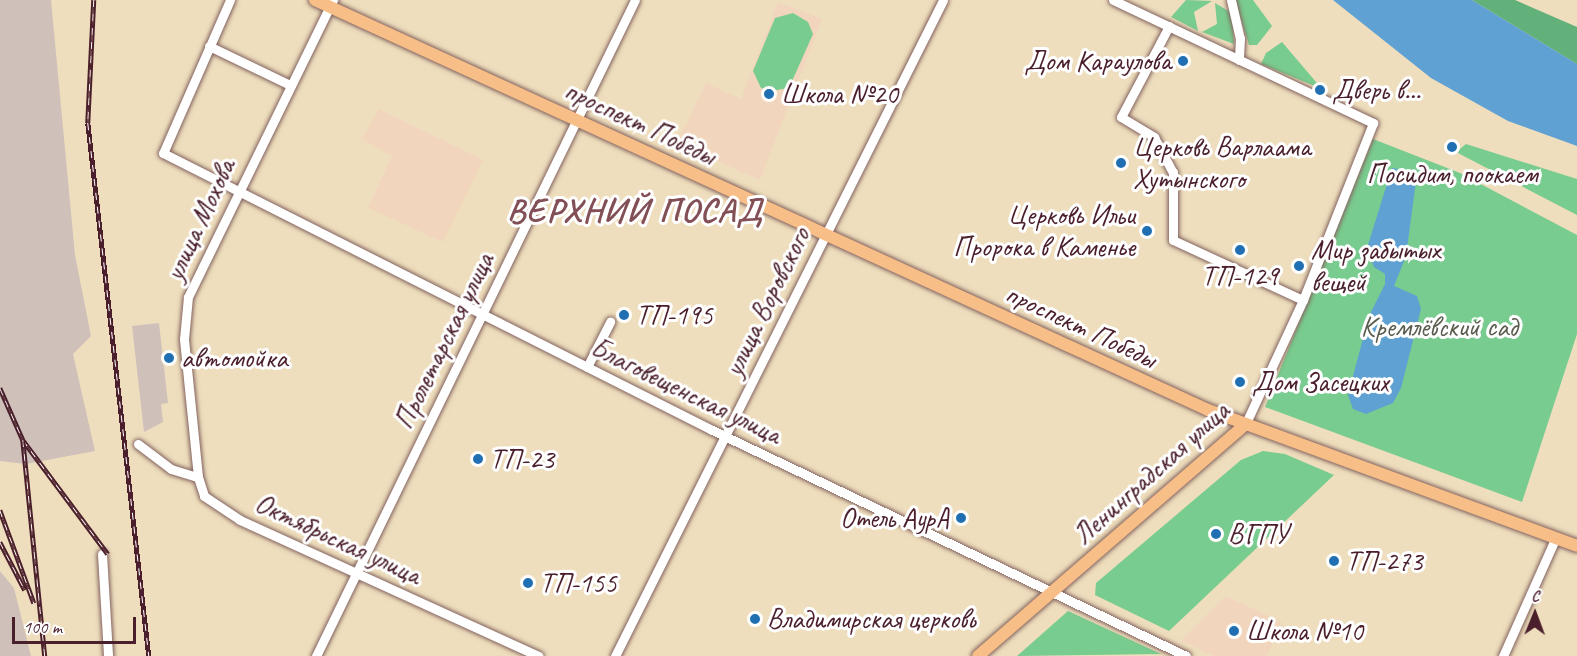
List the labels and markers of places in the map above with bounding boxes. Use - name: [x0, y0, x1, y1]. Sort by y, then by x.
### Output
- place label: Дом Караулова: [1025, 44, 1171, 78]
- marker: Дом Караулова: [1176, 54, 1190, 68]
- place label: Дверь в...: [1332, 73, 1421, 107]
- place label: Школа №20: [781, 77, 898, 111]
- marker: Дверь в...: [1313, 83, 1327, 97]
- marker: Школа №20: [762, 87, 776, 101]
- place label: Церковь Варлаама Хутынского: [1133, 130, 1310, 196]
- marker: Посидим, поокаем: [1445, 140, 1459, 154]
- marker: Церковь Варлаама Хутынского: [1114, 156, 1128, 170]
- place label: Посидим, поокаем: [1367, 157, 1537, 191]
- place label: Церковь Ильи Пророка в Каменье: [956, 198, 1135, 264]
- marker: Церковь Ильи Пророка в Каменье: [1140, 224, 1154, 238]
- place label: Мир забытых вещей: [1311, 233, 1439, 299]
- marker: ТП-129: [1233, 243, 1247, 257]
- place label: ТП-129: [1202, 259, 1278, 293]
- marker: Мир забытых вещей: [1292, 259, 1306, 273]
- place label: ТП-195: [636, 298, 713, 332]
- marker: ТП-195: [617, 308, 631, 322]
- place label: автомойка: [181, 341, 287, 375]
- marker: автомойка: [162, 351, 176, 365]
- place label: Дом Засецких: [1252, 365, 1391, 399]
- marker: Дом Засецких: [1233, 375, 1247, 389]
- place label: ТП-23: [490, 442, 554, 476]
- marker: ТП-23: [471, 452, 485, 466]
- place label: Отель АурА: [840, 501, 949, 535]
- marker: Отель АурА: [954, 511, 968, 525]
- place label: ВГПУ: [1228, 517, 1288, 551]
- marker: ВГПУ: [1209, 527, 1223, 541]
- place label: ТП-273: [1346, 544, 1423, 578]
- marker: ТП-273: [1327, 554, 1341, 568]
- place label: ТП-155: [540, 566, 617, 600]
- marker: ТП-155: [521, 576, 535, 590]
- place label: Владимирская церковь: [767, 602, 975, 636]
- marker: Владимирская церковь: [748, 612, 762, 626]
- place label: Школа №10: [1246, 614, 1363, 648]
- marker: Школа №10: [1227, 624, 1241, 638]

